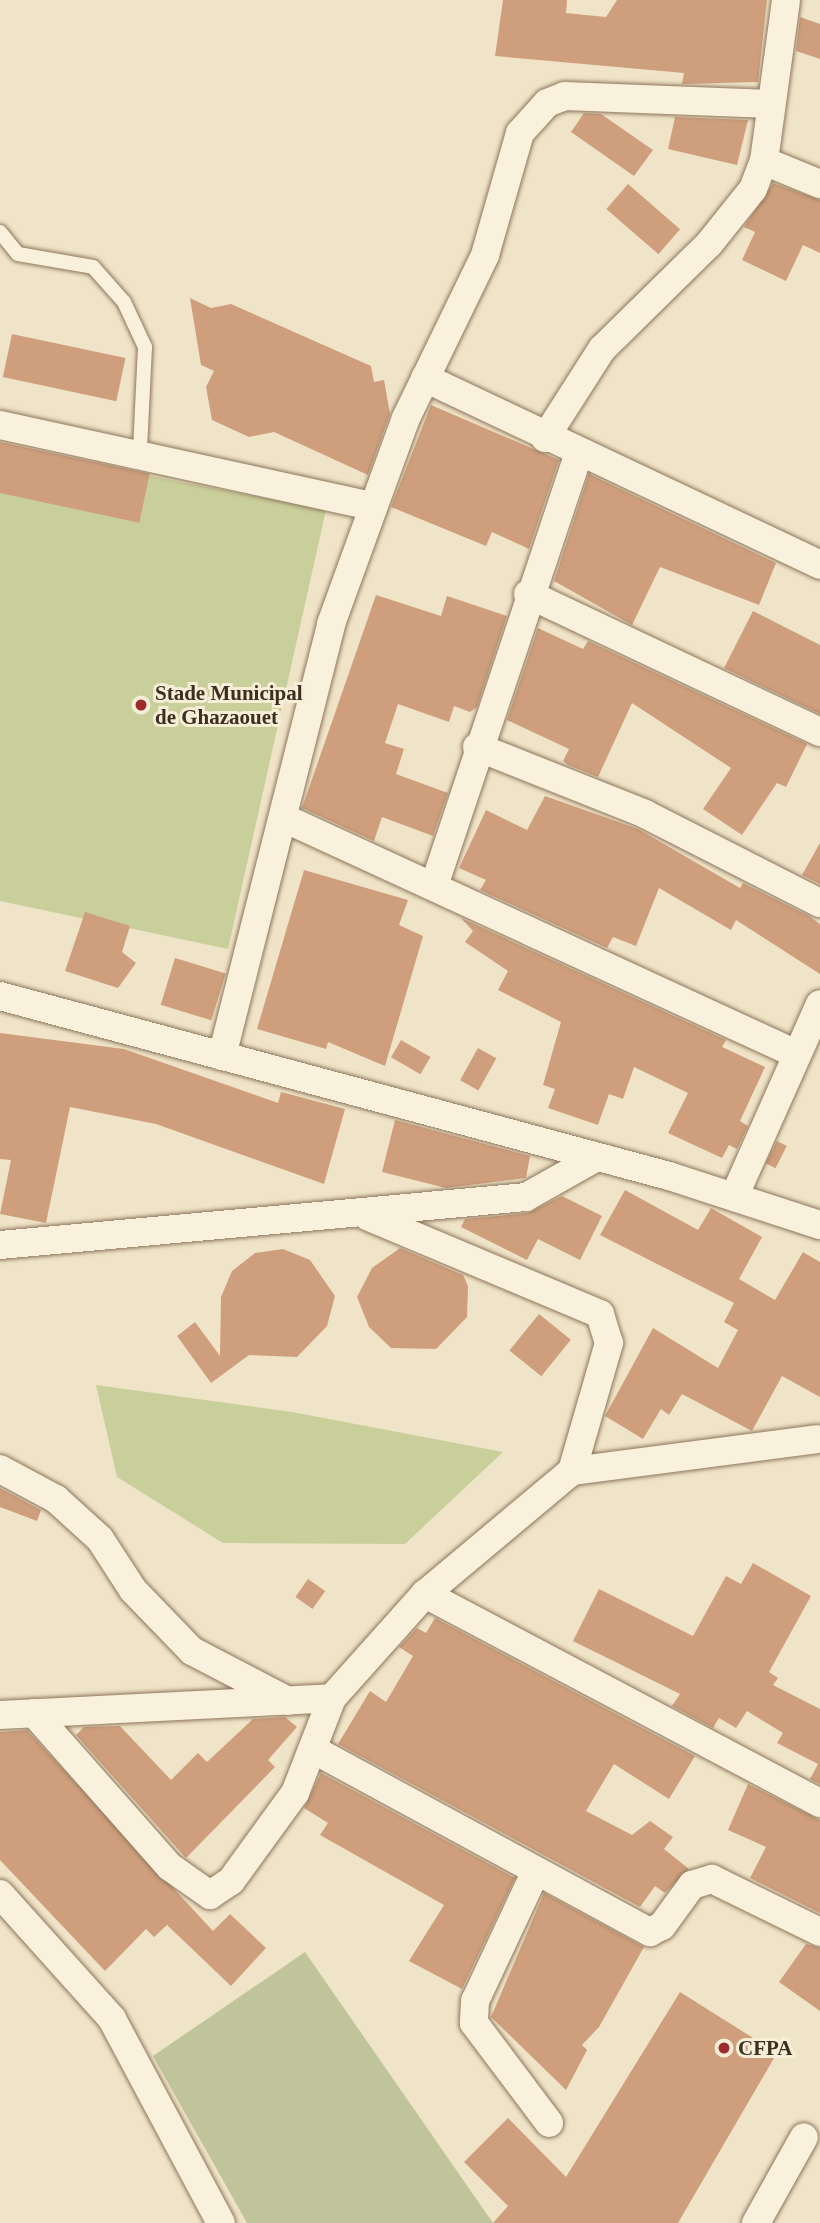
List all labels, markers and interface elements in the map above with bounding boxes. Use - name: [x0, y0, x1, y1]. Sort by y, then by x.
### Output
- place label: Stade Municipal de Ghazaouet: [155, 680, 323, 730]
- marker: Stade Municipal de Ghazaouet: [133, 697, 149, 713]
- place label: CFPA: [738, 2035, 790, 2061]
- marker: CFPA: [716, 2040, 732, 2056]

